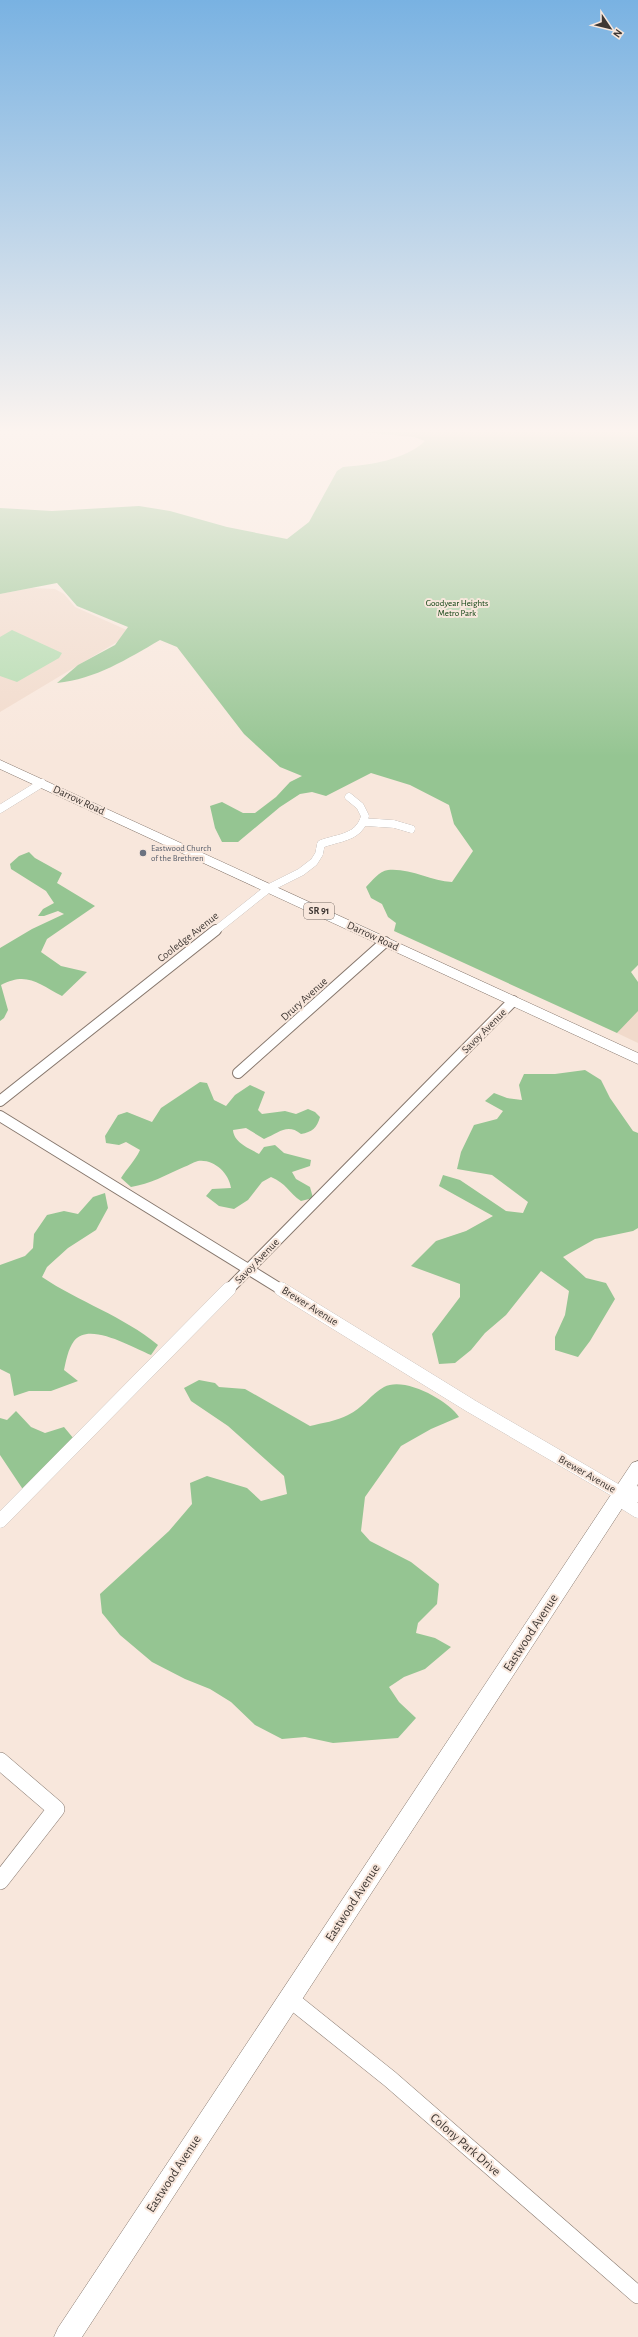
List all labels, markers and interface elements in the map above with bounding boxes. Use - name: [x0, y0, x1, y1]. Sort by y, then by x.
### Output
- north arrow: [590, 8, 630, 48]
- text: N: [611, 27, 624, 40]
- park label: Goodyear Heights Metro Park: [426, 599, 488, 618]
- street label: Darrow Road: [52, 783, 107, 817]
- place label: Eastwood Church of the Brethren: [151, 844, 212, 863]
- marker: Eastwood Church of the Brethren: [138, 848, 148, 858]
- road number: SR 91: [304, 903, 334, 919]
- street label: Cooledge Avenue: [155, 910, 221, 964]
- street label: Darrow Road: [346, 919, 401, 953]
- street label: Drury Avenue: [279, 975, 329, 1023]
- street label: Savoy Avenue: [460, 1007, 508, 1055]
- street label: Savoy Avenue: [233, 1236, 281, 1286]
- street label: Brewer Avenue: [280, 1284, 340, 1328]
- street label: Brewer Avenue: [556, 1453, 618, 1495]
- street label: Eastwood Avenue: [501, 1592, 561, 1674]
- street label: Eastwood Avenue: [323, 1862, 383, 1944]
- street label: Colony Park Drive: [427, 2111, 503, 2179]
- street label: Eastwood Avenue: [144, 2133, 204, 2215]

